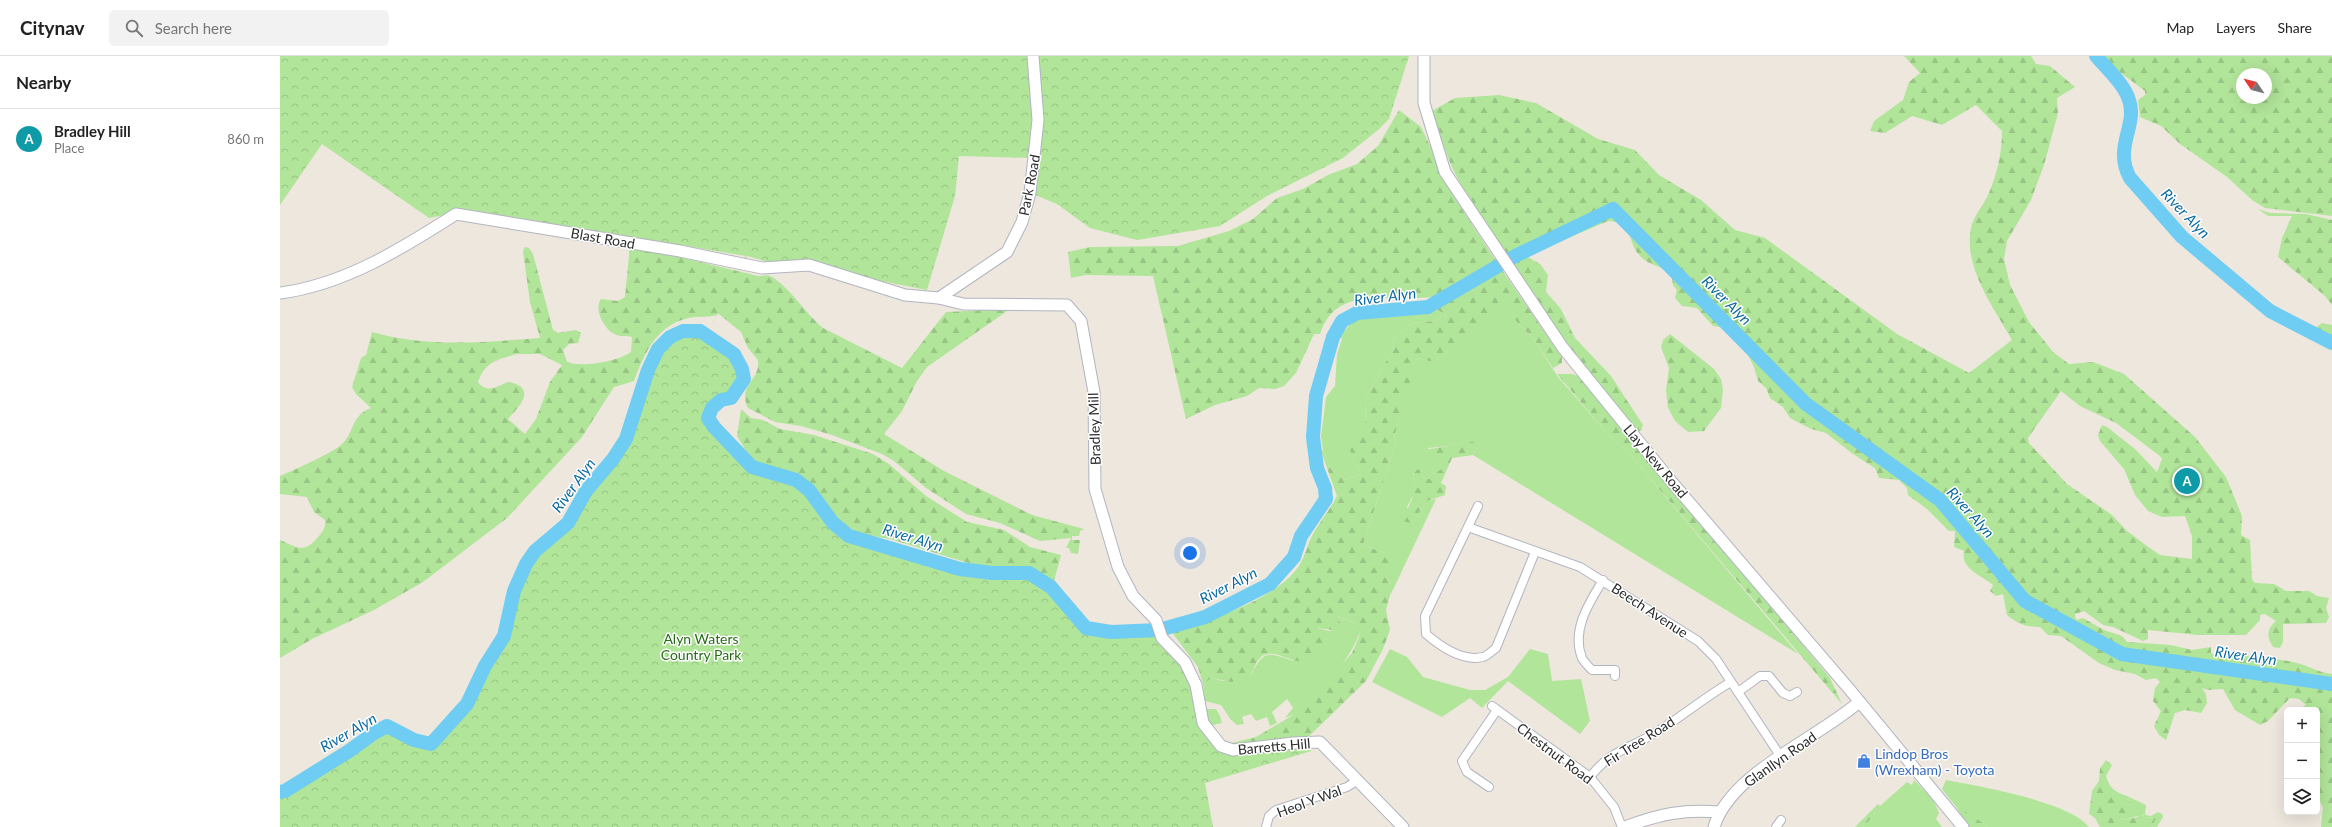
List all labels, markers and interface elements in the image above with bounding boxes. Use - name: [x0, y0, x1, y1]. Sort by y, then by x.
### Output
- search box: [109, 10, 389, 46]
- text: Citynav: [20, 16, 85, 39]
- icon: search: [123, 17, 145, 39]
- text: Search here: [155, 19, 232, 37]
- text: Map: [2166, 19, 2194, 36]
- text: Layers: [2216, 19, 2256, 36]
- text: Share: [2278, 19, 2312, 36]
- north arrow: [2236, 68, 2272, 104]
- text: Nearby: [16, 72, 71, 93]
- text: Bradley Hill: [54, 122, 131, 140]
- text: A: [24, 131, 34, 147]
- text: 860 m: [227, 131, 264, 147]
- text: Place: [54, 140, 84, 156]
- street label: Park Road: [1015, 153, 1043, 217]
- water label: River Alyn: [2158, 184, 2214, 242]
- street label: Blast Road: [570, 224, 636, 252]
- water label: River Alyn: [1699, 272, 1755, 328]
- water label: River Alyn: [1353, 283, 1417, 309]
- street label: Bradley Mill: [1084, 392, 1104, 466]
- street label: Llay New Road: [1620, 421, 1692, 501]
- water label: River Alyn: [547, 455, 599, 515]
- pin: A: [2174, 466, 2200, 496]
- water label: River Alyn: [1944, 483, 1999, 541]
- water label: River Alyn: [881, 519, 945, 555]
- your location: [1180, 543, 1200, 563]
- water label: River Alyn: [1196, 563, 1260, 607]
- street label: Beech Avenue: [1609, 579, 1691, 641]
- park label: Alyn Waters Country Park: [661, 630, 742, 663]
- water label: River Alyn: [2214, 642, 2278, 668]
- map controls: [2284, 707, 2320, 815]
- button: +: [2284, 707, 2320, 743]
- water label: River Alyn: [317, 709, 379, 755]
- street label: Fir Tree Road: [1601, 713, 1677, 769]
- street label: Chestnut Road: [1514, 719, 1596, 787]
- street label: Glanllyn Road: [1741, 728, 1819, 790]
- street label: Barretts Hill: [1237, 734, 1311, 758]
- button: −: [2284, 743, 2320, 779]
- place label: Lindop Bros (Wrexham) - Toyota: [1875, 745, 1995, 778]
- shop icon: Lindop Bros (Wrexham) - Toyota: [1856, 753, 1872, 769]
- button: layers: [2284, 779, 2320, 815]
- street label: Heol Y Wal: [1274, 781, 1344, 821]

